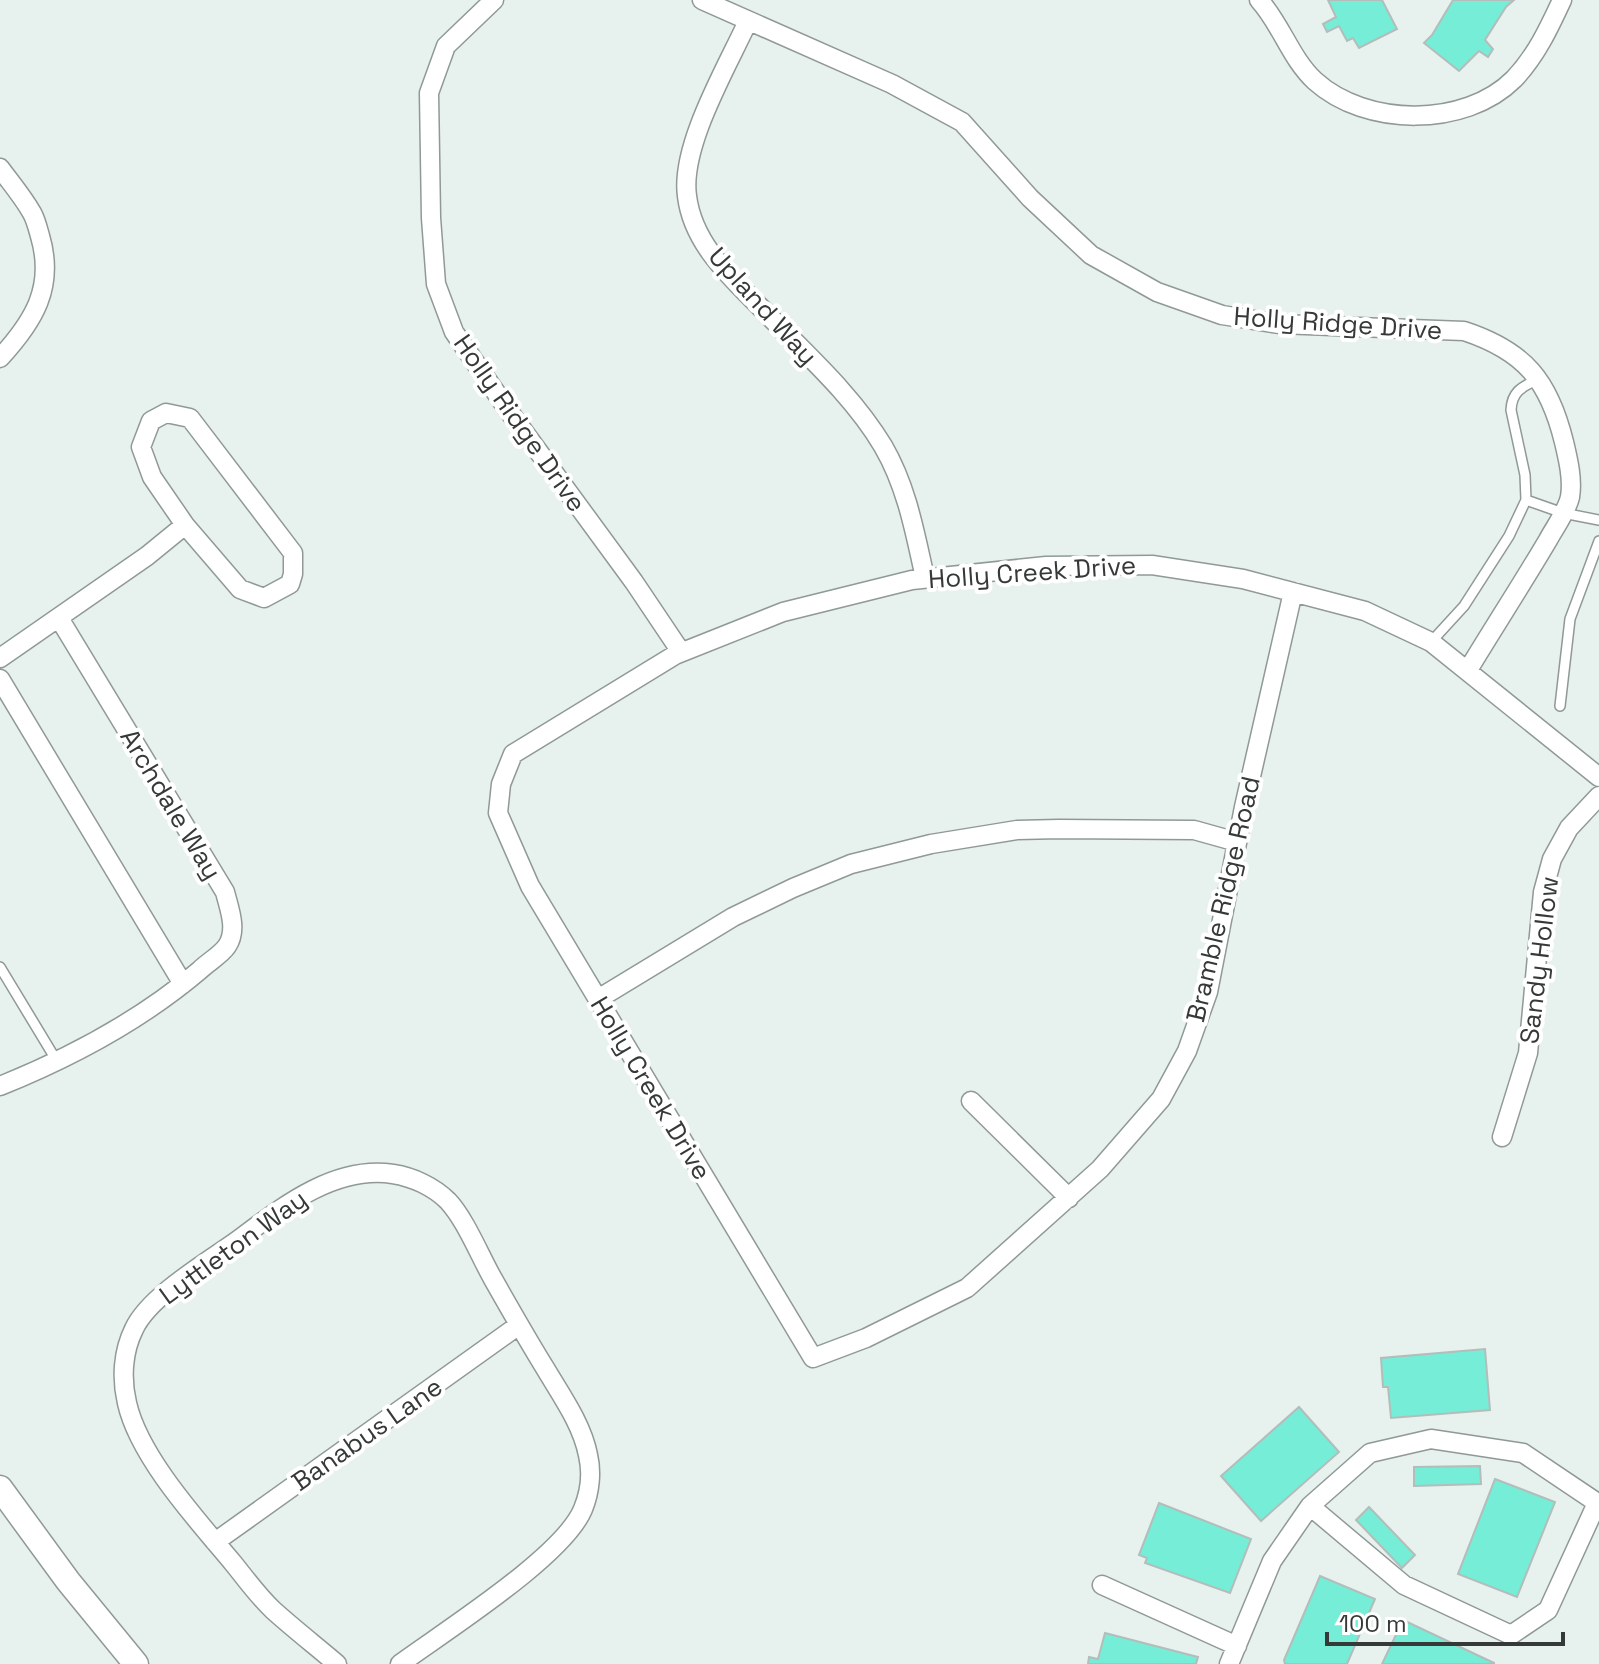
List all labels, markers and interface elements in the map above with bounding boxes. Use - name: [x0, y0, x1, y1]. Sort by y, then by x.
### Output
- street label: Upland Way: [701, 240, 825, 372]
- street label: Holly Ridge Drive: [1233, 299, 1443, 347]
- street label: Holly Ridge Drive: [446, 328, 594, 518]
- street label: Holly Creek Drive: [927, 548, 1137, 596]
- street label: Archdale Way: [113, 722, 229, 886]
- street label: Bramble Ridge Road: [1178, 773, 1268, 1025]
- street label: Sandy Hollow: [1512, 874, 1566, 1046]
- street label: Holly Creek Drive: [583, 990, 719, 1186]
- street label: Lyttleton Way: [152, 1182, 314, 1312]
- street label: Banabus Lane: [285, 1369, 449, 1499]
- scale bar: [1327, 1596, 1563, 1646]
- text: 100 m: [1339, 1608, 1407, 1639]

